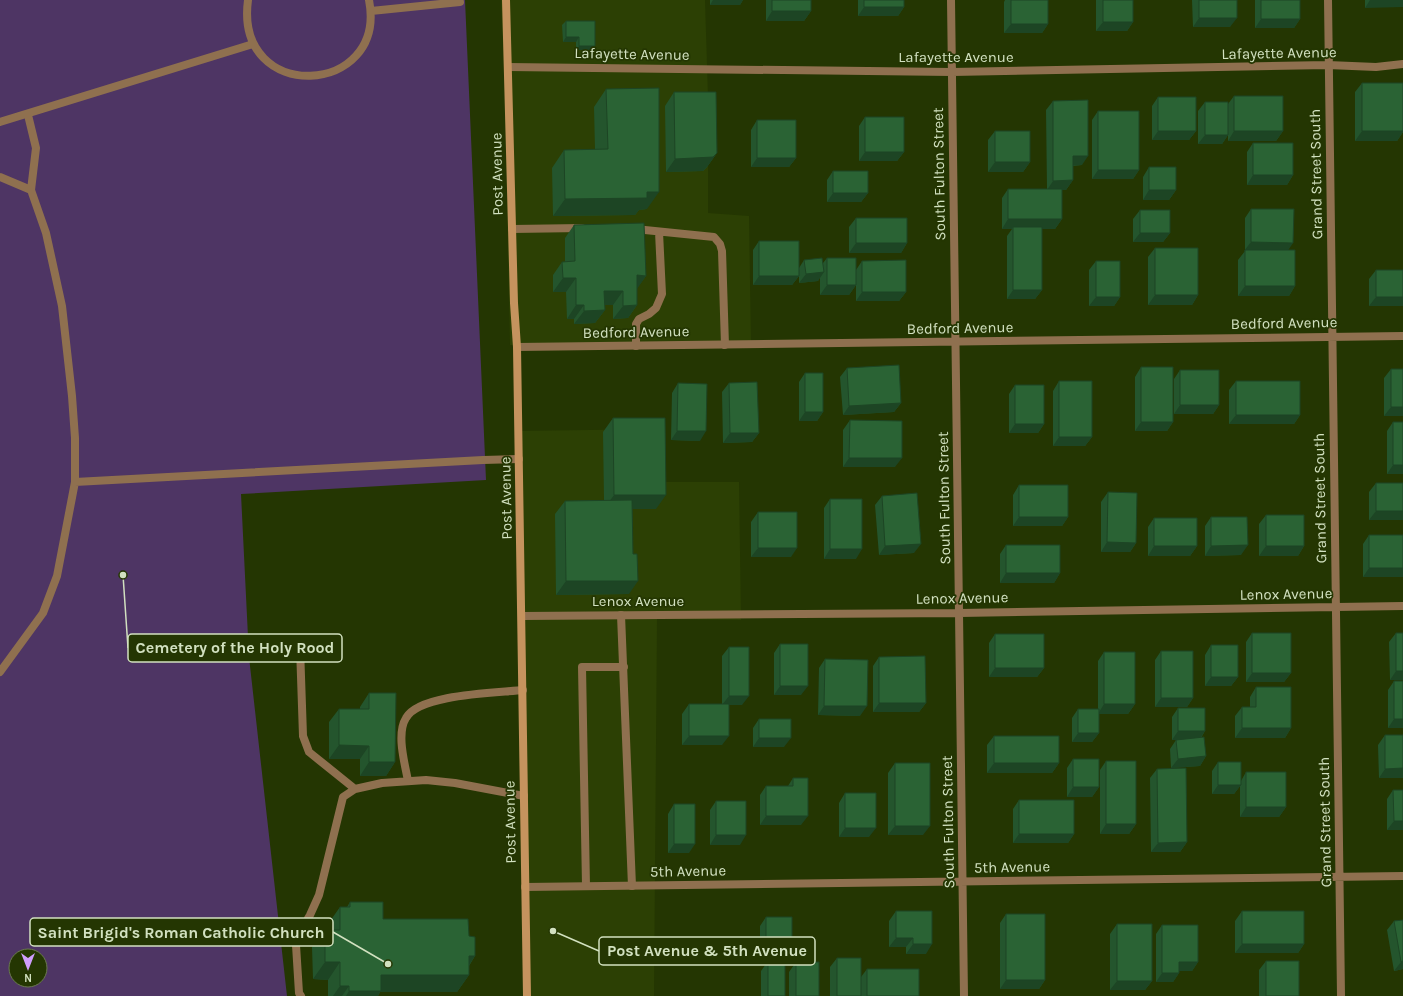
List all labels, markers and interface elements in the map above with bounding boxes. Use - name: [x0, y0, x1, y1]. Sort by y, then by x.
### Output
- street label: Lafayette Avenue: [1221, 43, 1337, 63]
- street label: Lafayette Avenue: [574, 44, 690, 64]
- street label: Lafayette Avenue: [898, 48, 1014, 66]
- street label: South Fulton Street: [929, 107, 949, 241]
- street label: Grand Street South: [1306, 109, 1326, 239]
- street label: Post Avenue: [487, 132, 507, 216]
- street label: Bedford Avenue: [1231, 313, 1337, 333]
- street label: Bedford Avenue: [907, 318, 1013, 338]
- street label: Bedford Avenue: [583, 322, 689, 342]
- street label: South Fulton Street: [934, 431, 954, 565]
- street label: Grand Street South: [1310, 433, 1330, 563]
- street label: Post Avenue: [496, 456, 516, 540]
- street label: Lenox Avenue: [1240, 584, 1332, 604]
- street label: Lenox Avenue: [916, 588, 1008, 608]
- street label: Lenox Avenue: [592, 592, 684, 610]
- callout: Cemetery of the Holy Rood: [128, 634, 342, 662]
- text: Cemetery of the Holy Rood: [136, 638, 334, 657]
- street label: South Fulton Street: [938, 755, 958, 889]
- street label: Grand Street South: [1315, 757, 1335, 887]
- street label: Post Avenue: [500, 780, 520, 864]
- street label: 5th Avenue: [974, 857, 1050, 877]
- street label: 5th Avenue: [650, 861, 726, 881]
- callout: Saint Brigid's Roman Catholic Church: [30, 918, 333, 946]
- text: Saint Brigid's Roman Catholic Church: [37, 923, 325, 942]
- callout: Post Avenue & 5th Avenue: [599, 937, 815, 965]
- text: Post Avenue & 5th Avenue: [607, 941, 807, 960]
- north arrow: [8, 948, 48, 988]
- text: N: [24, 971, 32, 984]

